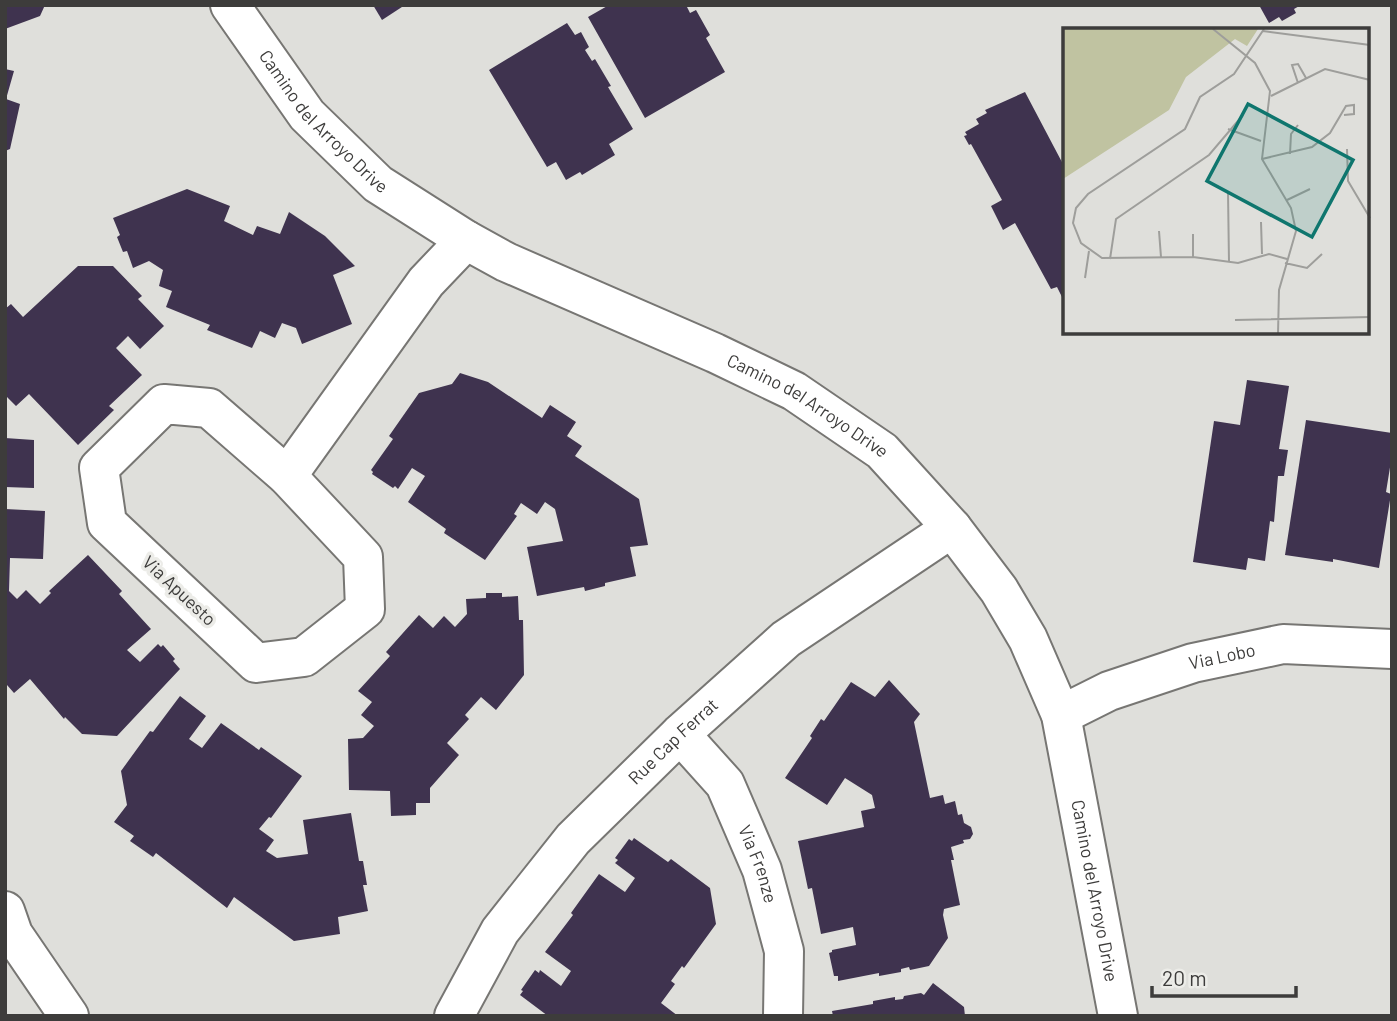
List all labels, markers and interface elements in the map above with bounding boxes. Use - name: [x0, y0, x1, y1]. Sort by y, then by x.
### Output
- inset map: [1063, 28, 1369, 334]
- street label: Camino del Arroyo Drive: [255, 45, 392, 197]
- street label: Camino del Arroyo Drive: [724, 348, 894, 461]
- street label: Via Apuesto: [138, 551, 221, 630]
- street label: Via Lobo: [1187, 638, 1257, 674]
- street label: Rue Cap Ferrat: [623, 693, 722, 789]
- street label: Camino del Arroyo Drive: [1067, 798, 1123, 983]
- street label: Via Frenze: [734, 822, 782, 905]
- scale bar: [1152, 954, 1296, 998]
- text: 20 m: [1162, 965, 1207, 990]

